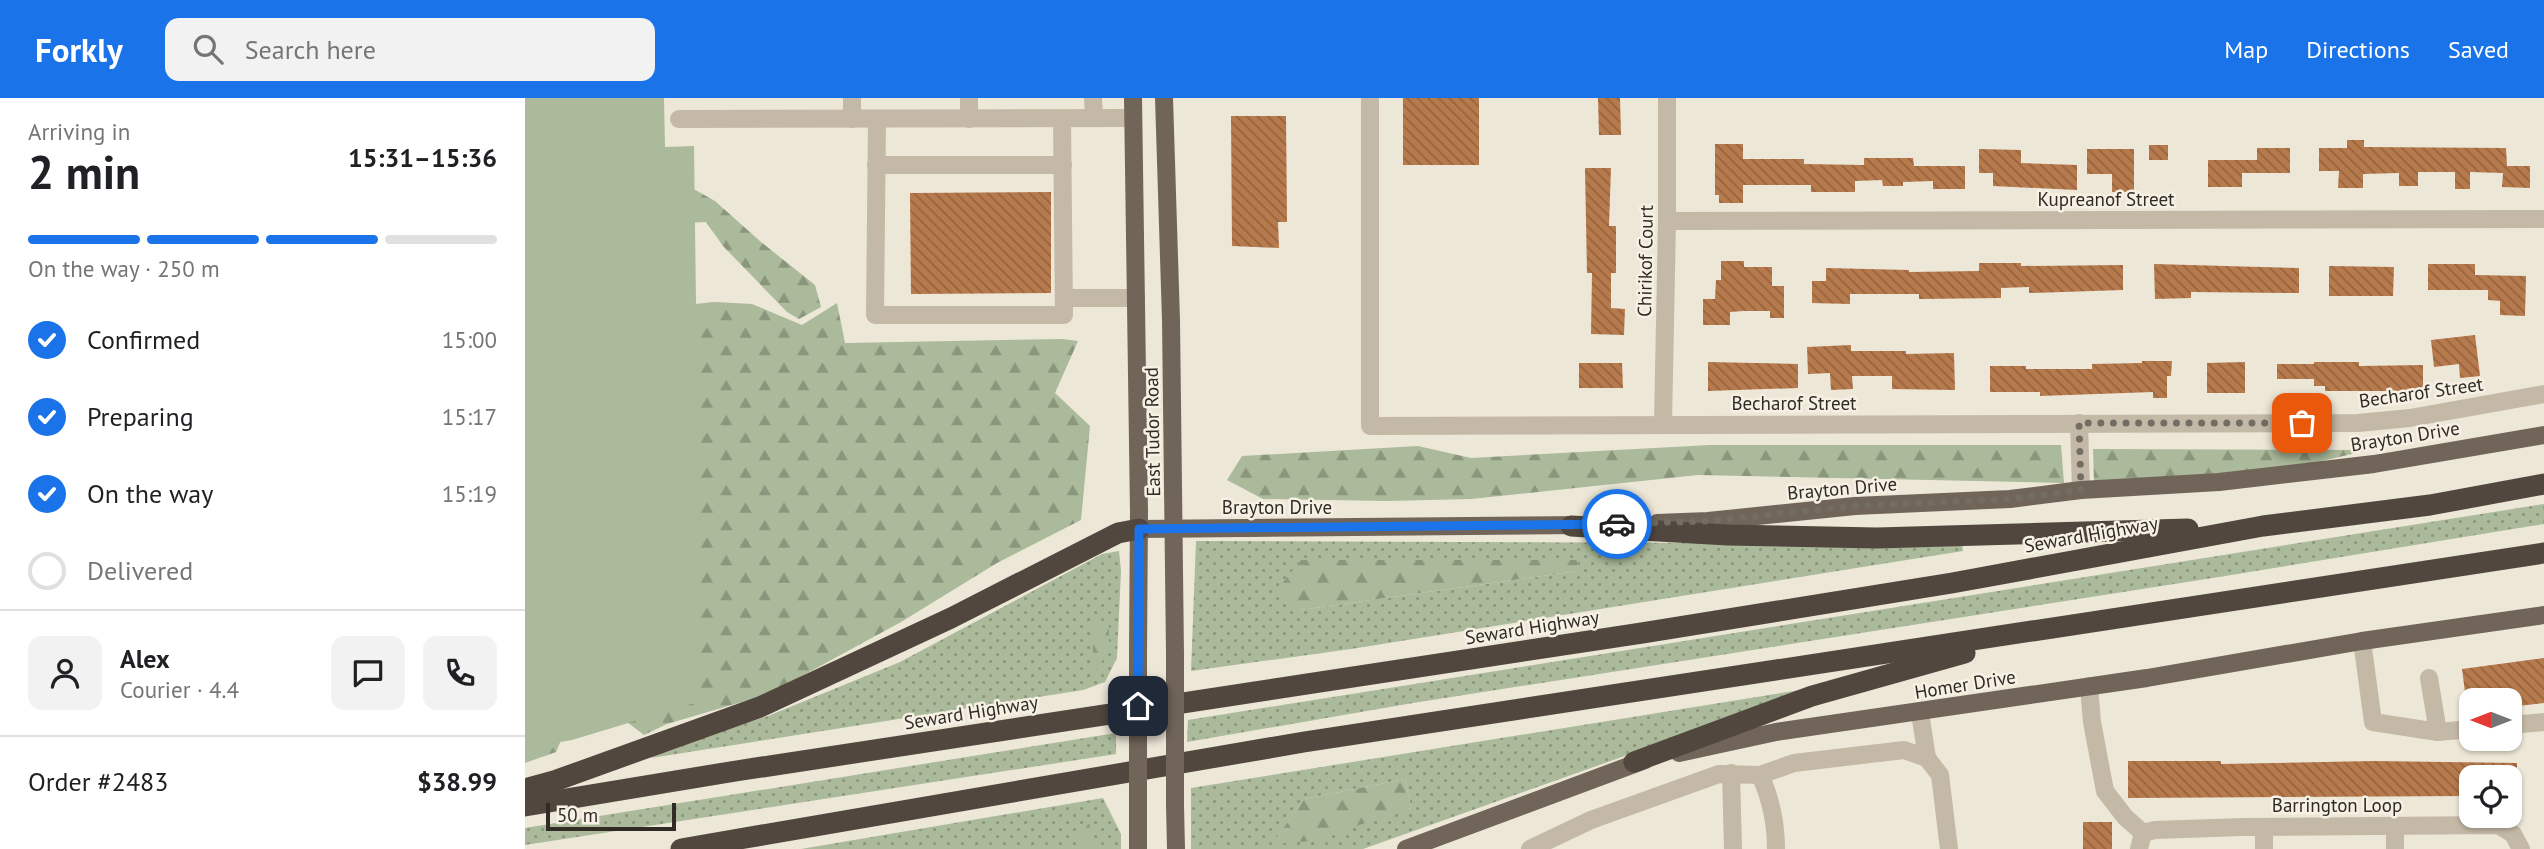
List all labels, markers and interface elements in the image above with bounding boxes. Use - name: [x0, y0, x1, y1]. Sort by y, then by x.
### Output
- search box: [165, 18, 655, 81]
- text: Forkly: [35, 28, 123, 71]
- icon: search: [189, 30, 227, 68]
- text: Search here: [245, 33, 376, 66]
- text: Map: [2224, 34, 2268, 65]
- text: Directions: [2306, 34, 2410, 65]
- text: Saved: [2448, 34, 2509, 65]
- text: Arriving in: [28, 117, 130, 146]
- text: 15:31–15:36: [348, 141, 497, 174]
- text: 2 min: [28, 142, 140, 202]
- street label: Kupreanof Street: [2037, 187, 2175, 211]
- street label: Chirikof Court: [1632, 204, 1658, 317]
- text: On the way · 250 m: [28, 254, 220, 283]
- icon: check: [28, 321, 66, 359]
- text: Confirmed: [87, 323, 200, 356]
- text: 15:00: [442, 325, 497, 354]
- street label: East Tudor Road: [1139, 367, 1165, 497]
- street label: Becharof Street: [2357, 371, 2485, 413]
- street label: Becharof Street: [1731, 391, 1857, 415]
- pin: [2272, 393, 2332, 453]
- icon: check: [28, 398, 66, 436]
- text: Preparing: [87, 400, 194, 433]
- text: 15:17: [442, 402, 497, 431]
- icon: bag: [2283, 404, 2321, 442]
- street label: Brayton Drive: [2349, 416, 2461, 456]
- street label: Brayton Drive: [1786, 471, 1898, 505]
- icon: check: [28, 475, 66, 513]
- text: On the way: [87, 477, 213, 510]
- text: 15:19: [442, 479, 497, 508]
- courier: [1582, 489, 1652, 559]
- street label: Brayton Drive: [1222, 495, 1332, 519]
- icon: car: [1598, 505, 1636, 543]
- street label: Seward Highway: [2022, 510, 2160, 558]
- text: Delivered: [87, 554, 193, 587]
- street label: Seward Highway: [1463, 605, 1601, 649]
- button: person: [28, 636, 102, 710]
- button: chat: [331, 636, 405, 710]
- button: phone: [423, 636, 497, 710]
- text: Alex: [120, 642, 170, 675]
- street label: Homer Drive: [1913, 664, 2017, 704]
- text: Courier · 4.4: [120, 675, 239, 704]
- pin: [1108, 676, 1168, 736]
- icon: home: [1119, 687, 1157, 725]
- north arrow: [2459, 688, 2522, 751]
- map controls: [2459, 688, 2522, 828]
- street label: Seward Highway: [902, 690, 1040, 734]
- text: Order #2483: [28, 765, 168, 798]
- text: $38.99: [417, 765, 497, 798]
- button: locate: [2459, 765, 2522, 828]
- street label: Barrington Loop: [2272, 793, 2402, 817]
- scale bar: [546, 800, 675, 832]
- text: 50 m: [557, 803, 598, 827]

